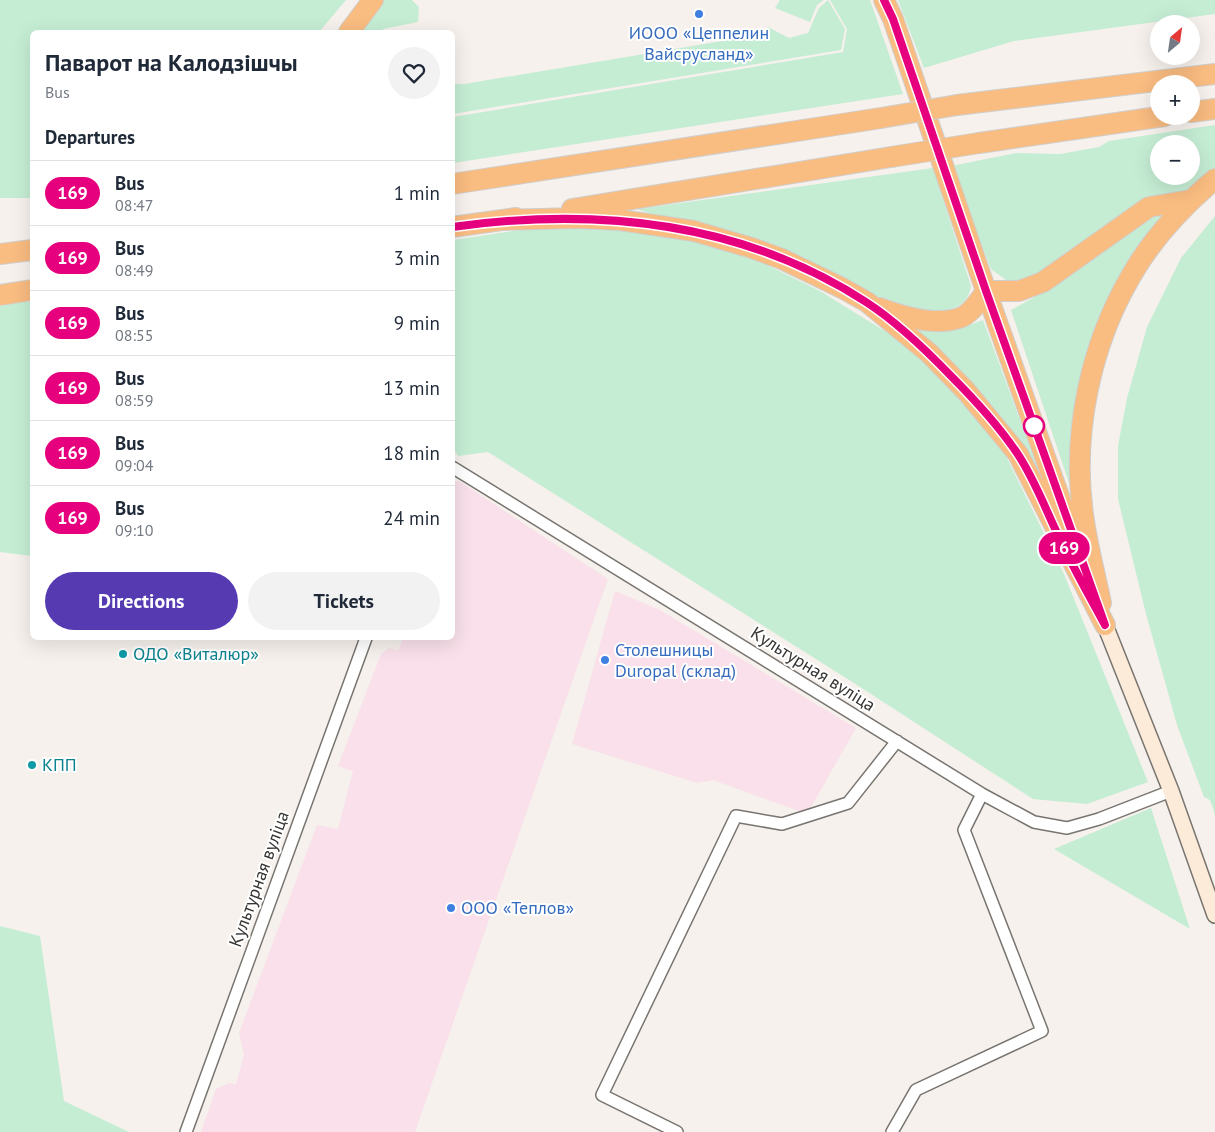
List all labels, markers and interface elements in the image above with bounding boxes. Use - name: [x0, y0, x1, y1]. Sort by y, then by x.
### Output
- marker: ИООО «Цеппелин Вайсрусланд»: [693, 8, 705, 20]
- north arrow: [1150, 15, 1200, 65]
- map controls: [1150, 15, 1200, 185]
- place label: ИООО «Цеппелин Вайсрусланд»: [629, 21, 769, 65]
- text: Паварот на Калодзішчы: [45, 47, 298, 78]
- button: heart: [388, 47, 440, 99]
- button: +: [1150, 75, 1200, 125]
- text: Bus: [45, 82, 70, 102]
- text: Departures: [45, 125, 135, 149]
- button: −: [1150, 135, 1200, 185]
- text: Bus: [115, 171, 144, 195]
- text: 169: [57, 181, 88, 204]
- text: 1 min: [394, 181, 440, 205]
- text: 08:47: [115, 195, 153, 215]
- text: Bus: [115, 236, 144, 260]
- text: 169: [57, 246, 88, 269]
- text: 3 min: [394, 246, 440, 270]
- text: 08:49: [115, 260, 153, 280]
- text: Bus: [115, 301, 144, 325]
- text: 169: [57, 311, 88, 334]
- text: 9 min: [394, 311, 440, 335]
- text: 08:55: [115, 325, 153, 345]
- text: Bus: [115, 366, 144, 390]
- text: 169: [57, 376, 88, 399]
- text: 13 min: [383, 376, 440, 400]
- text: 08:59: [115, 390, 153, 410]
- unlabelled marker: [1023, 415, 1045, 437]
- text: Bus: [115, 431, 144, 455]
- text: 169: [57, 441, 88, 464]
- text: 18 min: [383, 441, 440, 465]
- text: 09:04: [115, 455, 153, 475]
- text: Bus: [115, 496, 144, 520]
- text: 169: [57, 506, 88, 529]
- text: 24 min: [383, 506, 440, 530]
- text: 09:10: [115, 520, 153, 540]
- line badge: 169: [1035, 532, 1093, 564]
- text: 169: [1049, 536, 1079, 559]
- button: Directions: [45, 572, 238, 630]
- button: Tickets: [248, 572, 440, 630]
- street label: Культурная вуліца: [747, 621, 880, 716]
- place label: Столешницы Duropal (склад): [615, 638, 736, 682]
- place label: ОДО «Виталюр»: [133, 642, 259, 665]
- marker: ОДО «Виталюр»: [117, 648, 129, 660]
- marker: Столешницы Duropal (склад): [599, 654, 611, 666]
- place label: КПП: [42, 753, 77, 776]
- marker: КПП: [26, 759, 38, 771]
- street label: Культурная вуліца: [223, 808, 294, 950]
- place label: ООО «Теплов»: [461, 896, 574, 919]
- marker: ООО «Теплов»: [445, 902, 457, 914]

